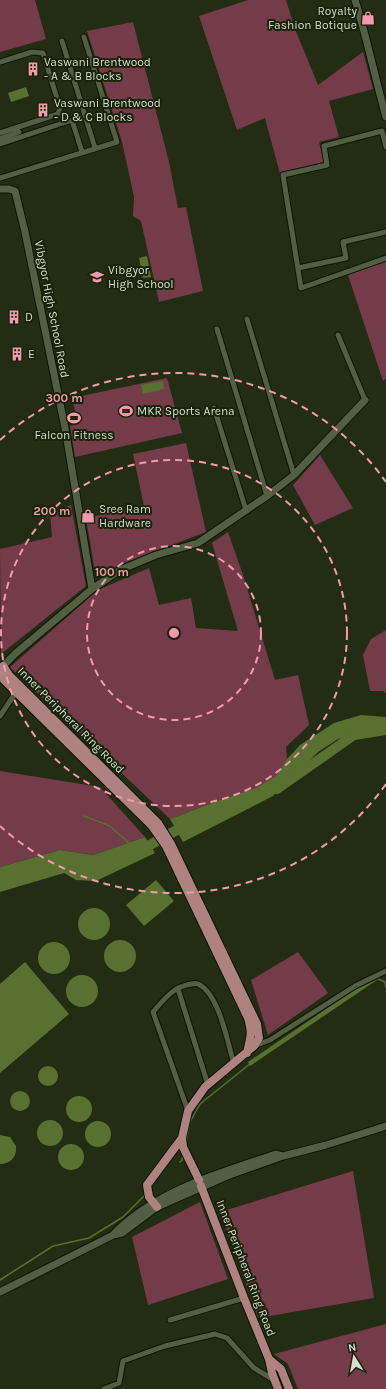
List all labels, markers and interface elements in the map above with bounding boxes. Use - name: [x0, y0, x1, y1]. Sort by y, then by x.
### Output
- place label: Royalty Fashion Botique: [268, 4, 357, 32]
- shop icon: Royalty Fashion Botique: [360, 10, 376, 26]
- place label: Vaswani Brentwood - A & B Blocks: [44, 55, 151, 83]
- building icon: Vaswani Brentwood - A & B Blocks: [25, 61, 41, 77]
- place label: Vaswani Brentwood - D & C Blocks: [54, 96, 161, 124]
- building icon: Vaswani Brentwood - D & C Blocks: [35, 102, 51, 118]
- street label: Vibgyor High School Road: [32, 239, 72, 379]
- place label: Vibgyor High School: [108, 263, 174, 291]
- school or university icon: Vibgyor High School: [89, 269, 105, 285]
- building icon: D: [6, 309, 22, 325]
- place label: D: [25, 310, 33, 324]
- building icon: E: [9, 346, 25, 362]
- place label: E: [28, 347, 35, 361]
- text: 300 m: [45, 391, 83, 405]
- sports icon: MKR Sports Arena: [118, 403, 134, 419]
- place label: MKR Sports Arena: [137, 404, 235, 418]
- sports icon: Falcon Fitness: [66, 410, 82, 426]
- place label: Falcon Fitness: [34, 428, 114, 442]
- place label: Sree Ram Hardware: [99, 502, 151, 530]
- text: 200 m: [34, 504, 70, 518]
- shop icon: Sree Ram Hardware: [80, 508, 96, 524]
- text: 100 m: [95, 565, 129, 579]
- centre of rings: [167, 626, 181, 640]
- street label: Inner Peripheral Ring Road: [15, 664, 127, 776]
- street label: Inner Peripheral Ring Road: [214, 1198, 278, 1338]
- north arrow: [334, 1337, 374, 1377]
- text: N: [347, 1341, 357, 1355]

